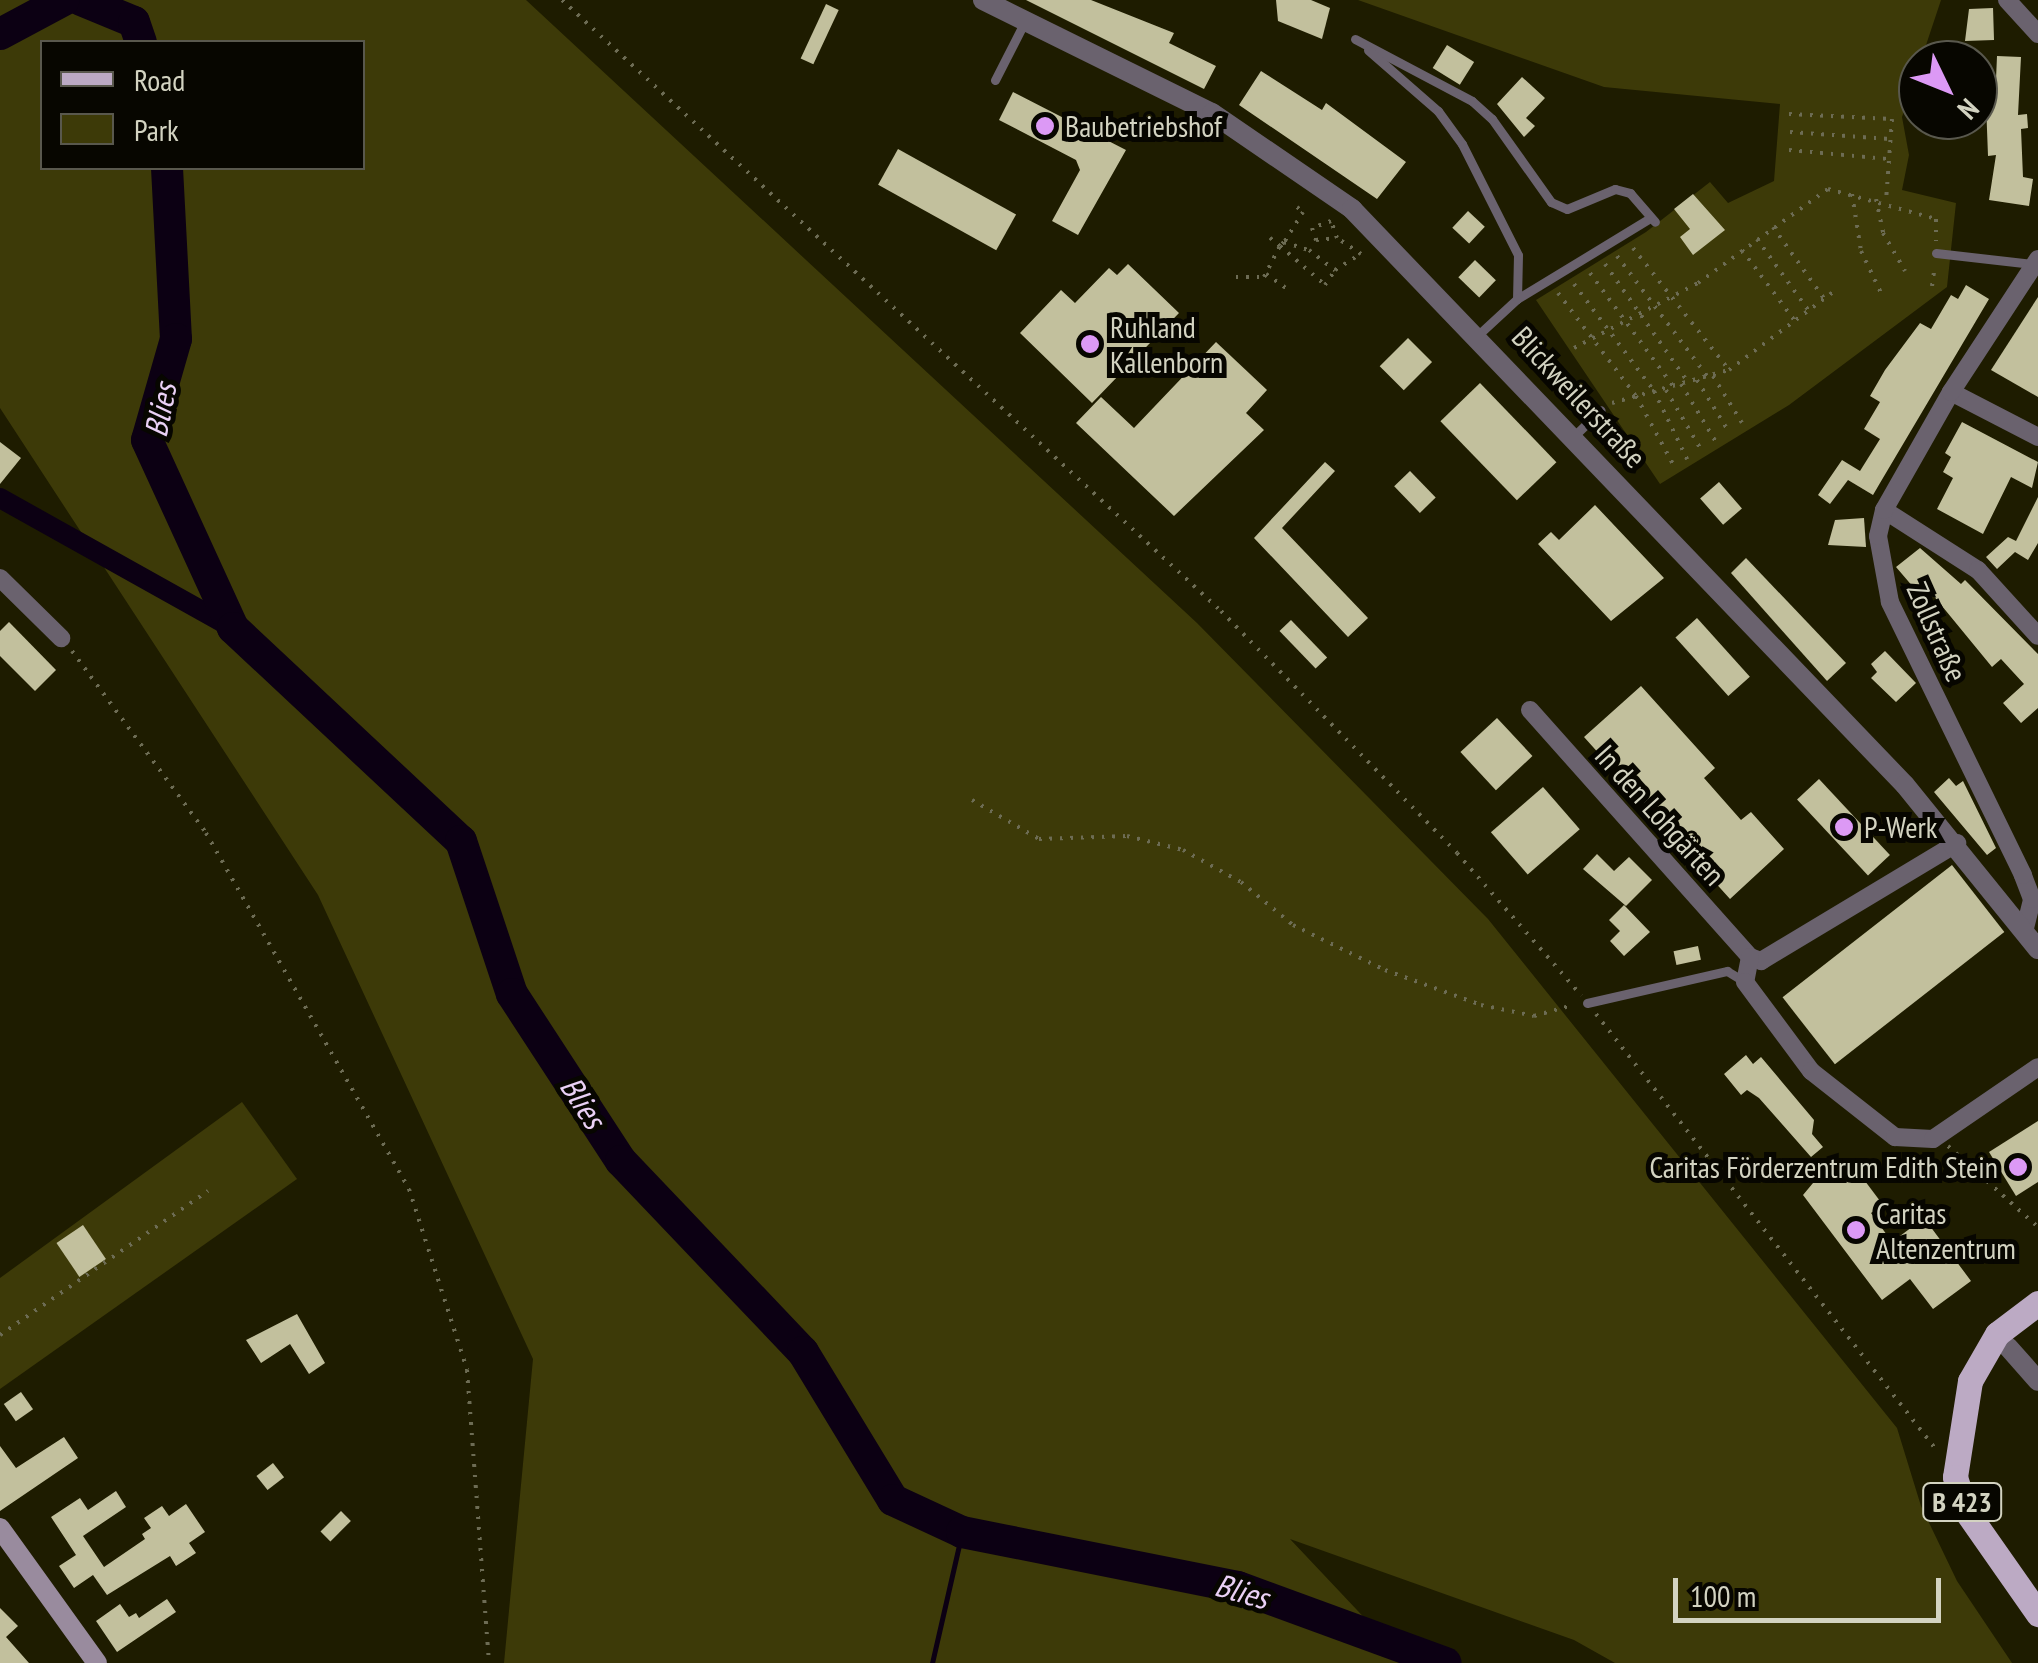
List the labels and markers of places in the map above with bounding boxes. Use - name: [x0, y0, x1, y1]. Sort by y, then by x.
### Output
- place label: Baubetriebshof: [1065, 108, 1222, 144]
- marker: Baubetriebshof: [1034, 115, 1056, 137]
- place label: Ruhland Kallenborn: [1110, 309, 1223, 380]
- marker: Ruhland Kallenborn: [1079, 333, 1101, 355]
- place label: P-Werk: [1864, 809, 1937, 845]
- marker: P-Werk: [1833, 816, 1855, 838]
- place label: Caritas Förderzentrum Edith Stein: [1650, 1149, 1998, 1185]
- marker: Caritas Förderzentrum Edith Stein: [2007, 1156, 2029, 1178]
- place label: Caritas Altenzentrum: [1876, 1195, 2016, 1266]
- marker: Caritas Altenzentrum: [1845, 1219, 1867, 1241]

